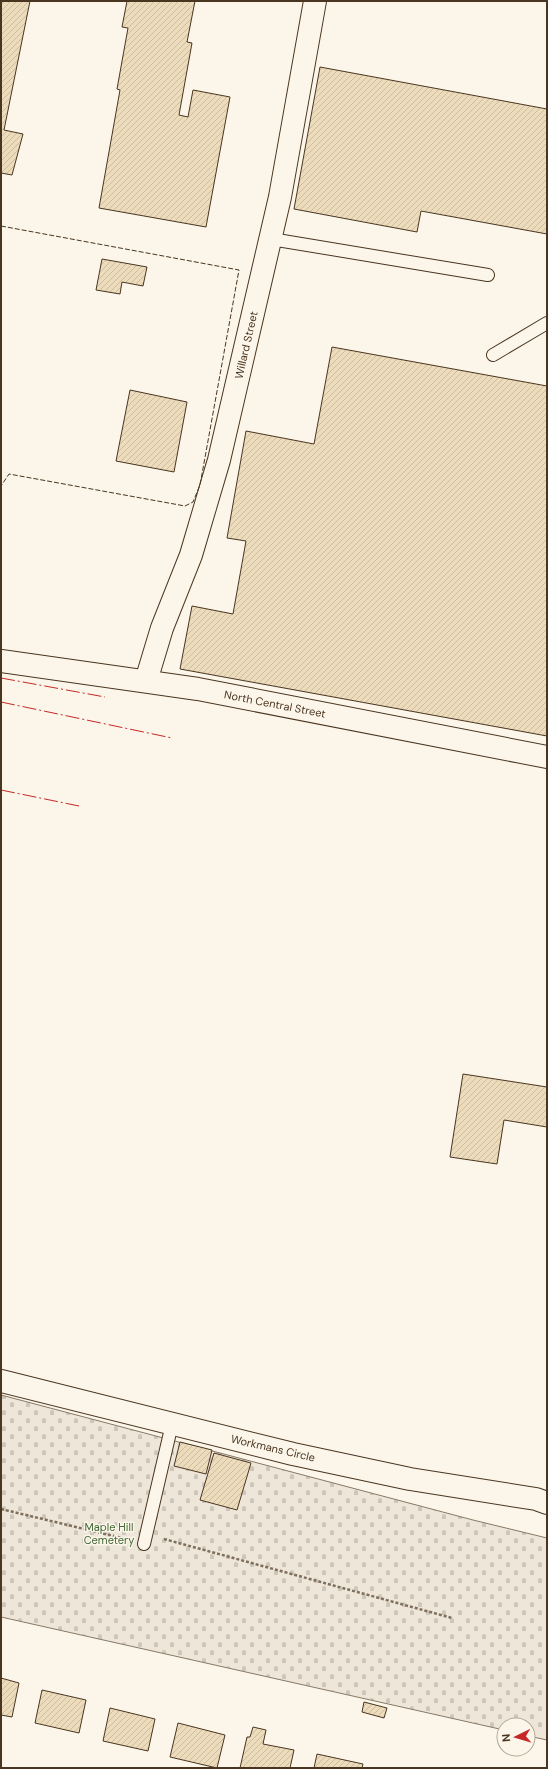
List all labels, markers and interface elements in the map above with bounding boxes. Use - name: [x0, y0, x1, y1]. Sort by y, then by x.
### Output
- street label: Willard Street: [231, 310, 261, 380]
- street label: North Central Street: [223, 687, 327, 721]
- street label: Workmans Circle: [229, 1431, 317, 1465]
- park label: Maple Hill Cemetery: [84, 1520, 134, 1547]
- north arrow: [496, 1717, 536, 1757]
- text: N: [499, 1733, 513, 1742]

